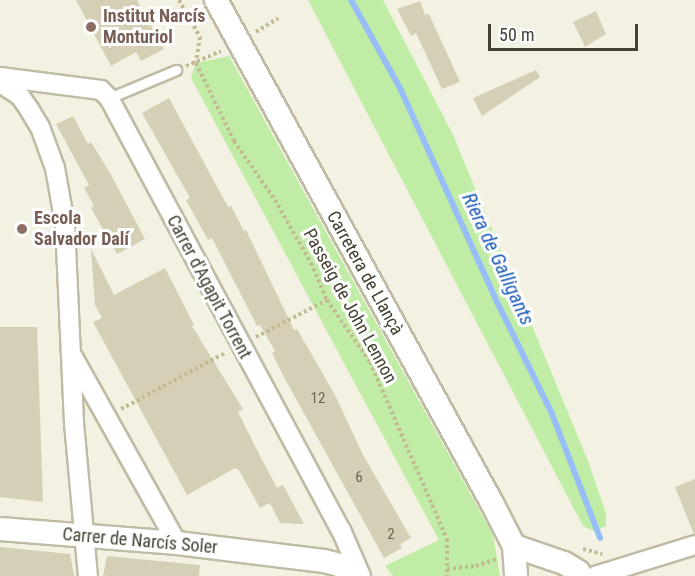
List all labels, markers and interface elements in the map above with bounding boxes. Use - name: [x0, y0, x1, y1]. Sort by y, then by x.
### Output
- place label: Institut Narcís Monturiol: [103, 6, 205, 48]
- scale bar: [491, 12, 641, 50]
- marker: Institut Narcís Monturiol: [84, 20, 98, 34]
- text: 50 m: [499, 24, 534, 45]
- water label: Riera de Galligants: [457, 189, 539, 329]
- street label: Carretera de Llançà: [322, 207, 408, 339]
- place label: Escola Salvador Dalí: [34, 208, 129, 250]
- street label: Carrer d'Agapit Torrent: [162, 211, 256, 363]
- marker: Escola Salvador Dalí: [15, 222, 29, 236]
- street label: Passeig de John Lennon: [299, 225, 401, 387]
- house number: 12: [311, 390, 325, 408]
- house number: 6: [355, 469, 363, 487]
- street label: Carrer de Narcís Soler: [62, 523, 218, 559]
- house number: 2: [387, 526, 395, 544]

